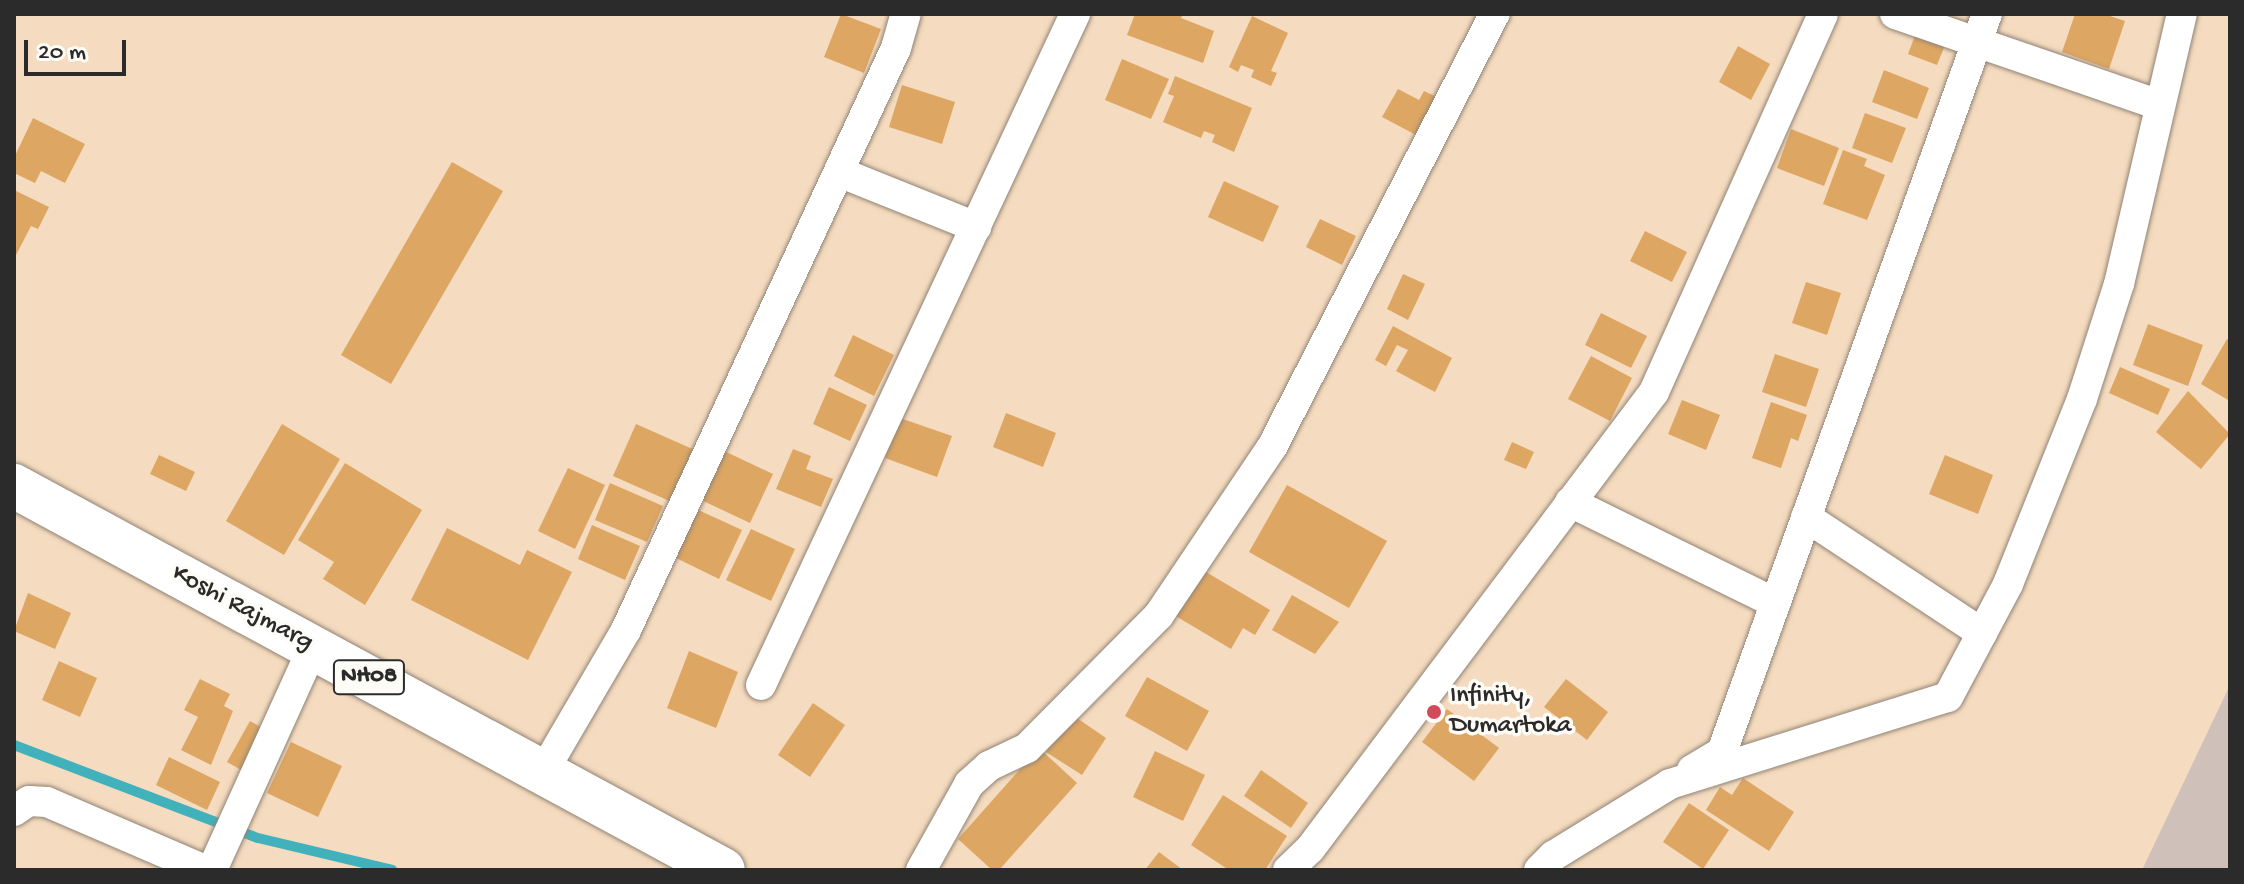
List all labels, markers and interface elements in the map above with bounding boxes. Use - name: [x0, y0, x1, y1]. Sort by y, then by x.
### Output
- scale bar: [28, 24, 130, 74]
- text: 20 m: [38, 39, 86, 68]
- street label: Koshi Rajmarg: [166, 559, 318, 659]
- road number: NH08: [331, 657, 407, 697]
- place label: Infinity, Dumartoka: [1450, 681, 1571, 742]
- marker: Infinity, Dumartoka: [1425, 703, 1443, 721]

